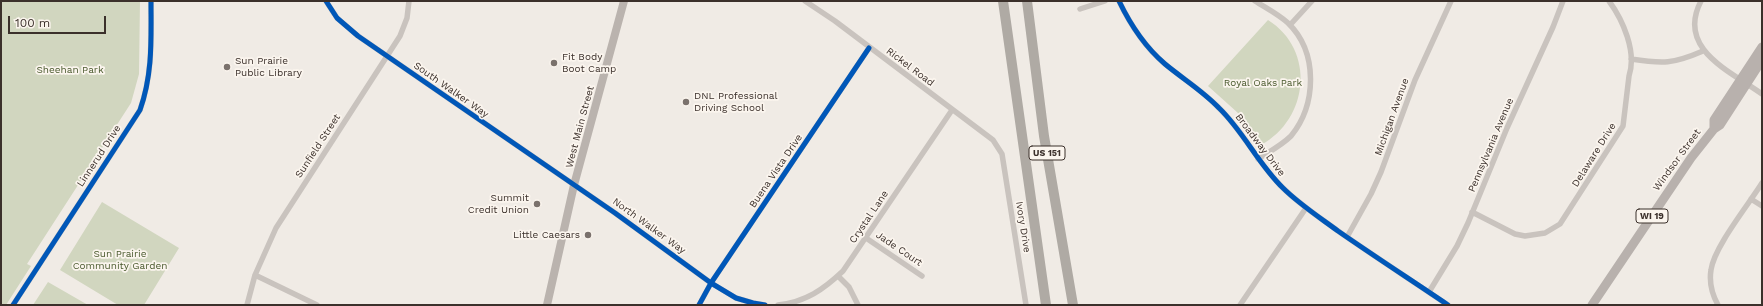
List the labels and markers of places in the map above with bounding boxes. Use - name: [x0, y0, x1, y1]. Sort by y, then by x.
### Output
- place label: Fit Body Boot Camp: [562, 51, 616, 74]
- place label: Sun Prairie Public Library: [235, 55, 302, 78]
- marker: Fit Body Boot Camp: [549, 58, 559, 68]
- marker: Sun Prairie Public Library: [222, 62, 232, 72]
- place label: DNL Professional Driving School: [694, 90, 778, 114]
- marker: DNL Professional Driving School: [681, 97, 691, 107]
- place label: Summit Credit Union: [468, 192, 529, 216]
- marker: Summit Credit Union: [532, 199, 542, 209]
- place label: Little Caesars: [513, 229, 580, 241]
- marker: Little Caesars: [583, 230, 593, 240]

